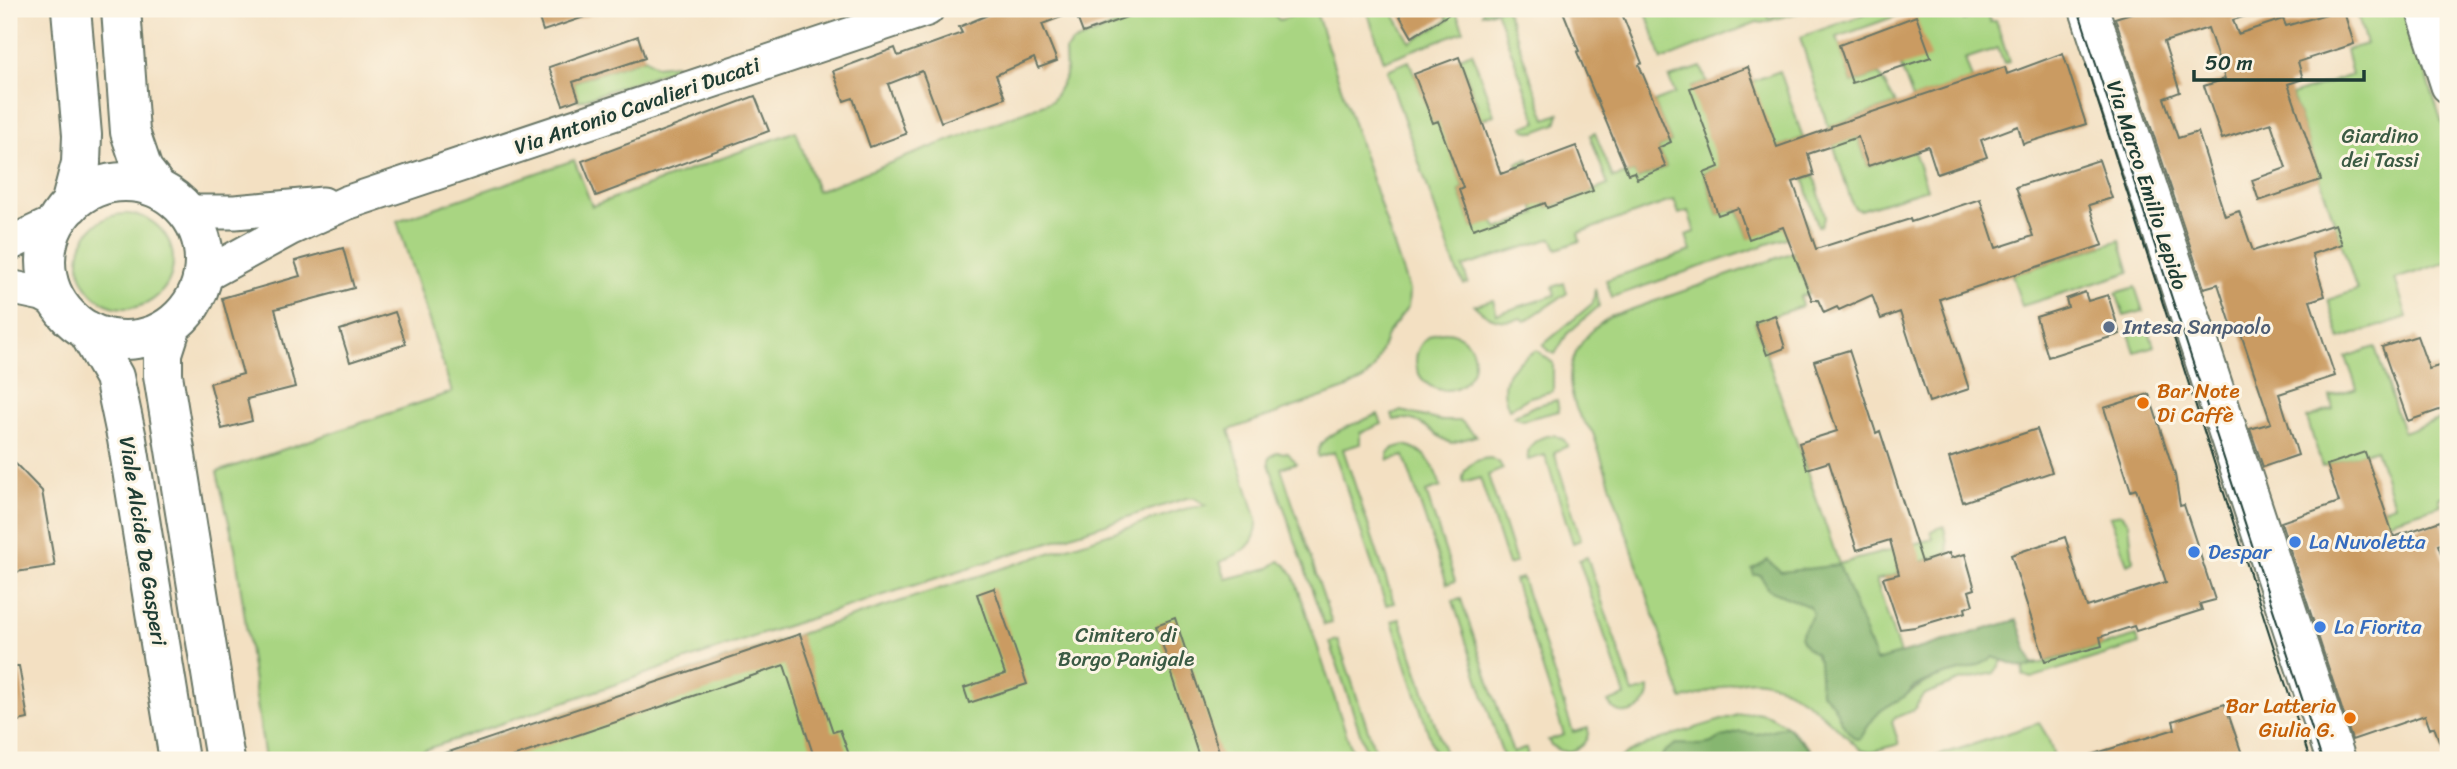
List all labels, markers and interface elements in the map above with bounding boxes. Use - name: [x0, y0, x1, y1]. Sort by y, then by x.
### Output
- scale bar: [2194, 38, 2364, 82]
- text: 50 m: [2205, 44, 2253, 82]
- street label: Via Antonio Cavalieri Ducati: [509, 46, 766, 166]
- street label: Via Marco Emilio Lepido: [2095, 75, 2199, 295]
- park label: Giardino dei Tassi: [2341, 117, 2420, 179]
- place label: Intesa Sanpaolo: [2122, 308, 2271, 346]
- marker: Intesa Sanpaolo: [2101, 319, 2117, 335]
- place label: Bar Note Di Caffè: [2157, 372, 2240, 434]
- marker: Bar Note Di Caffè: [2135, 395, 2151, 411]
- street label: Viale Alcide De Gasperi: [108, 434, 178, 650]
- place label: La Nuvoletta: [2309, 523, 2426, 561]
- place label: Despar: [2208, 533, 2273, 571]
- marker: La Nuvoletta: [2287, 534, 2303, 550]
- marker: Despar: [2186, 544, 2202, 560]
- place label: La Fiorita: [2334, 608, 2422, 646]
- park label: Cimitero di Borgo Panigale: [1058, 616, 1194, 678]
- marker: La Fiorita: [2312, 619, 2328, 635]
- place label: Bar Latteria Giulia G.: [2225, 687, 2336, 749]
- marker: Bar Latteria Giulia G.: [2342, 710, 2358, 726]

